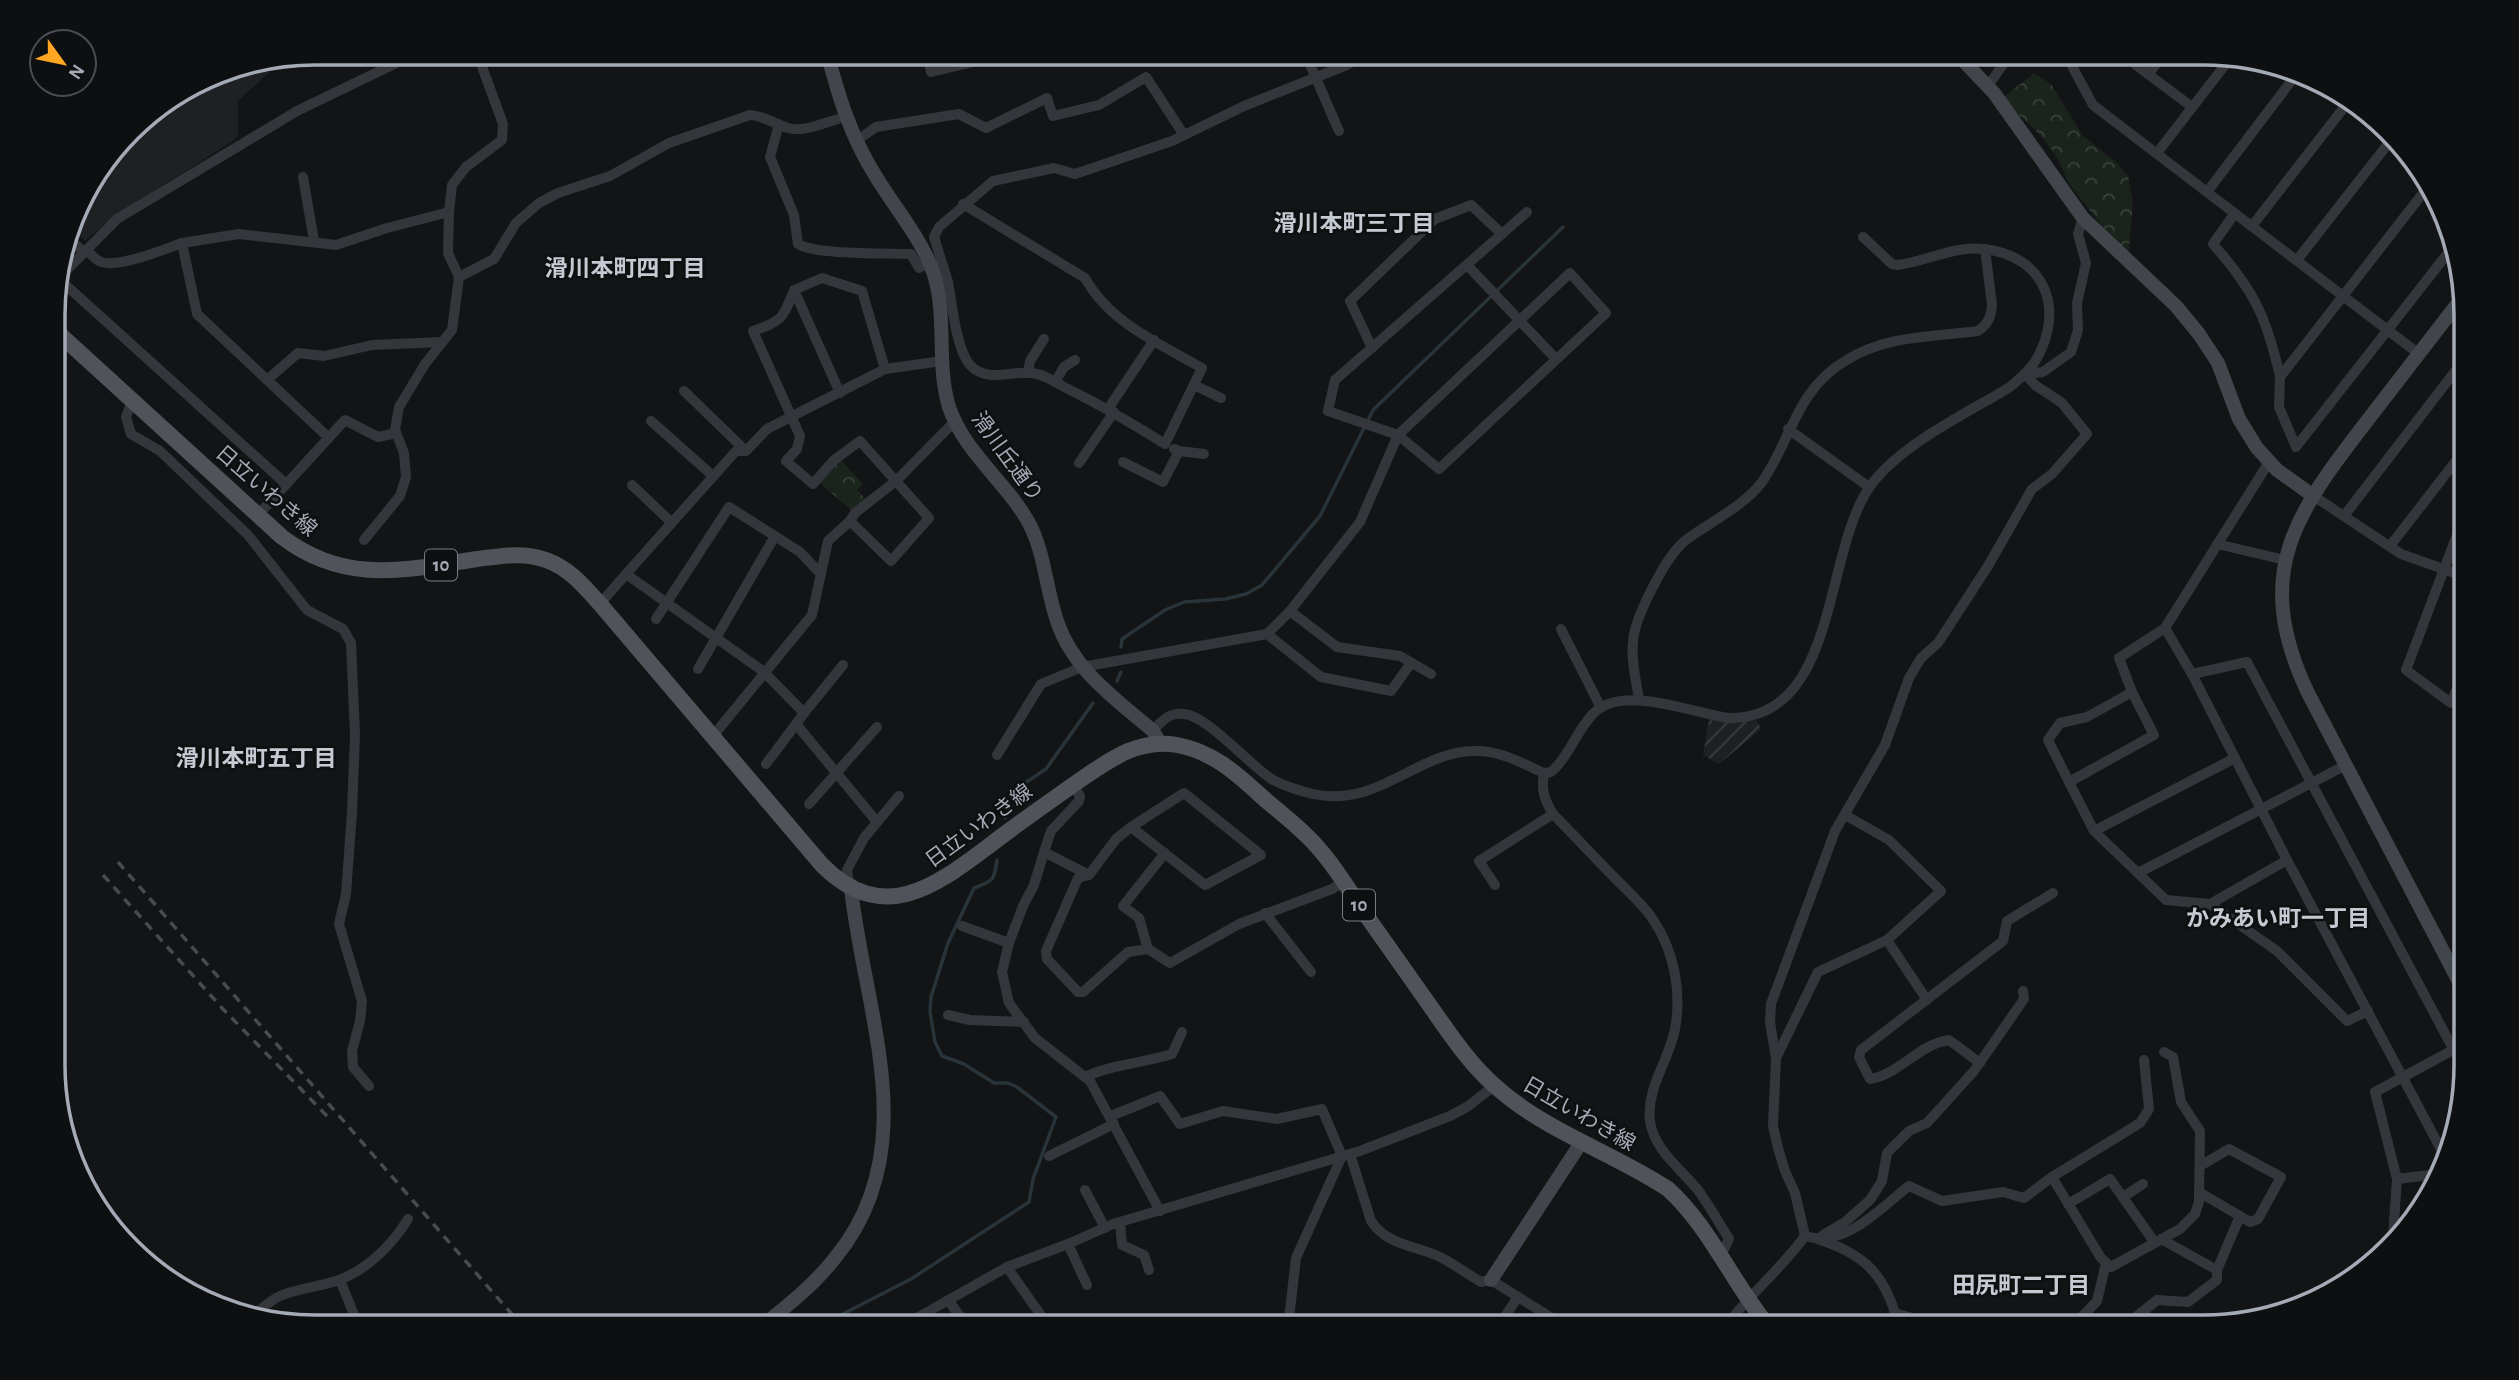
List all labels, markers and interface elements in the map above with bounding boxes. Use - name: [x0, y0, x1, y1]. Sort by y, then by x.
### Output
- north arrow: [28, 28, 98, 98]
- text: N: [64, 61, 88, 82]
- district label: 滑川本町三丁目: [1274, 211, 1435, 236]
- district label: 滑川本町四丁目: [545, 256, 706, 281]
- street label: 滑川丘通り: [968, 408, 1047, 506]
- street label: 日立いわき線: [212, 441, 321, 540]
- road number: 10: [425, 550, 457, 580]
- district label: 滑川本町五丁目: [176, 746, 337, 771]
- street label: 日立いわき線: [921, 780, 1036, 872]
- road number: 10: [1343, 890, 1375, 920]
- district label: かみあい町一丁目: [2186, 907, 2370, 931]
- street label: 日立いわき線: [1519, 1073, 1639, 1155]
- district label: 田尻町二丁目: [1952, 1274, 2090, 1298]

